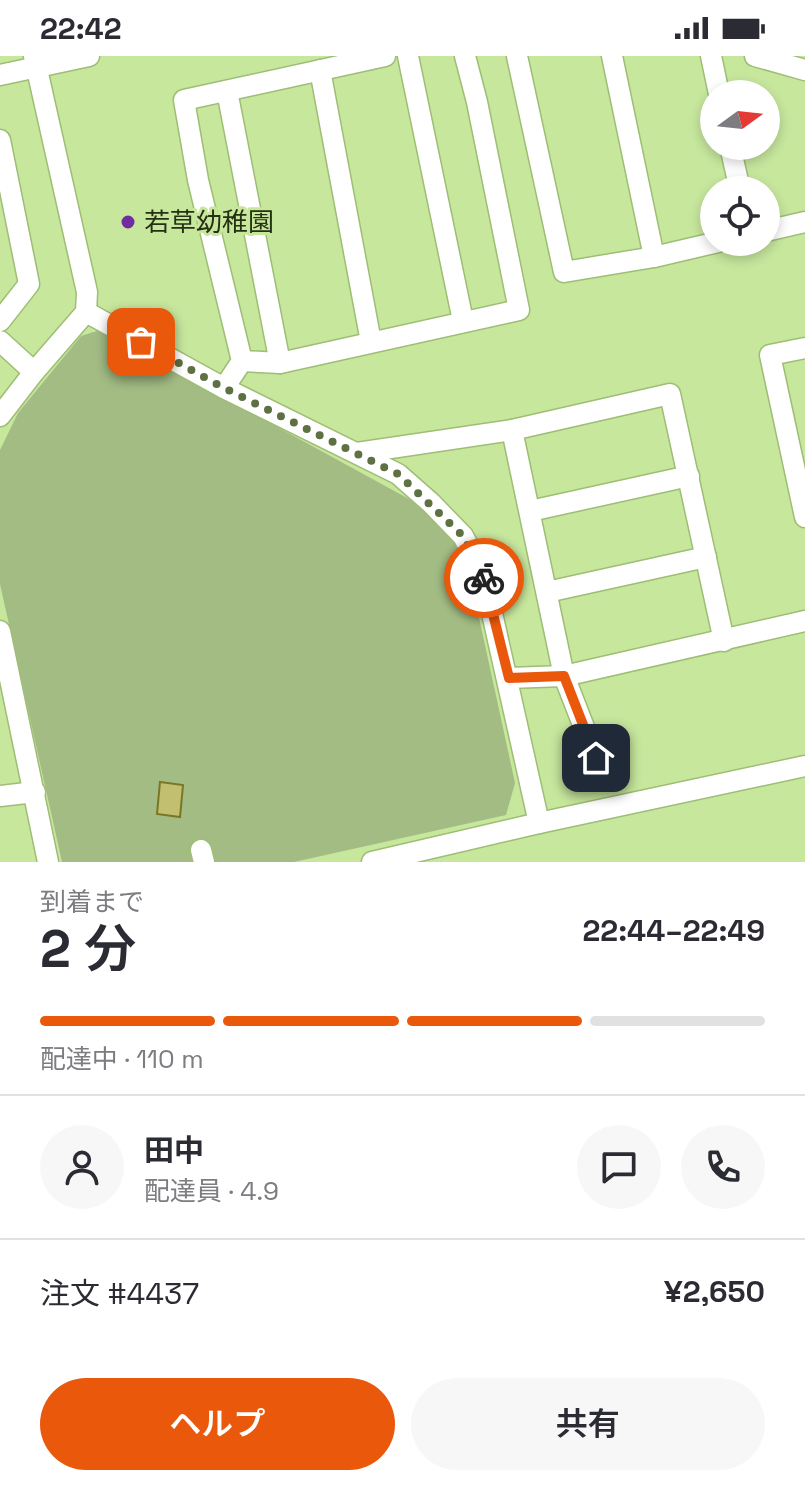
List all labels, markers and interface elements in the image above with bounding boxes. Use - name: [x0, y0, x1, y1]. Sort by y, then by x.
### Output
- text: 22:42: [40, 9, 121, 48]
- north arrow: [700, 80, 780, 160]
- map controls: [700, 80, 780, 256]
- button: locate: [700, 176, 780, 256]
- place label: 若草幼稚園: [144, 205, 274, 239]
- marker: 若草幼稚園: [119, 213, 137, 231]
- pin: [107, 308, 175, 376]
- icon: bag: [119, 320, 163, 364]
- courier: [444, 538, 524, 618]
- icon: bike: [462, 556, 506, 600]
- pin: [562, 724, 630, 792]
- icon: home: [574, 736, 618, 780]
- text: 到着まで: [40, 885, 144, 919]
- text: 22:44–22:49: [583, 911, 765, 950]
- text: 2 分: [40, 916, 136, 982]
- text: 配達中 · 110 m: [40, 1042, 204, 1076]
- button: person: [40, 1125, 124, 1209]
- button: chat: [577, 1125, 661, 1209]
- button: phone: [681, 1125, 765, 1209]
- text: 田中: [144, 1131, 204, 1170]
- text: 配達員 · 4.9: [144, 1174, 279, 1208]
- text: ¥2,650: [664, 1272, 765, 1311]
- text: 注文 #4437: [40, 1274, 199, 1313]
- button: ヘルプ: [40, 1378, 395, 1470]
- button: 共有: [411, 1378, 765, 1470]

